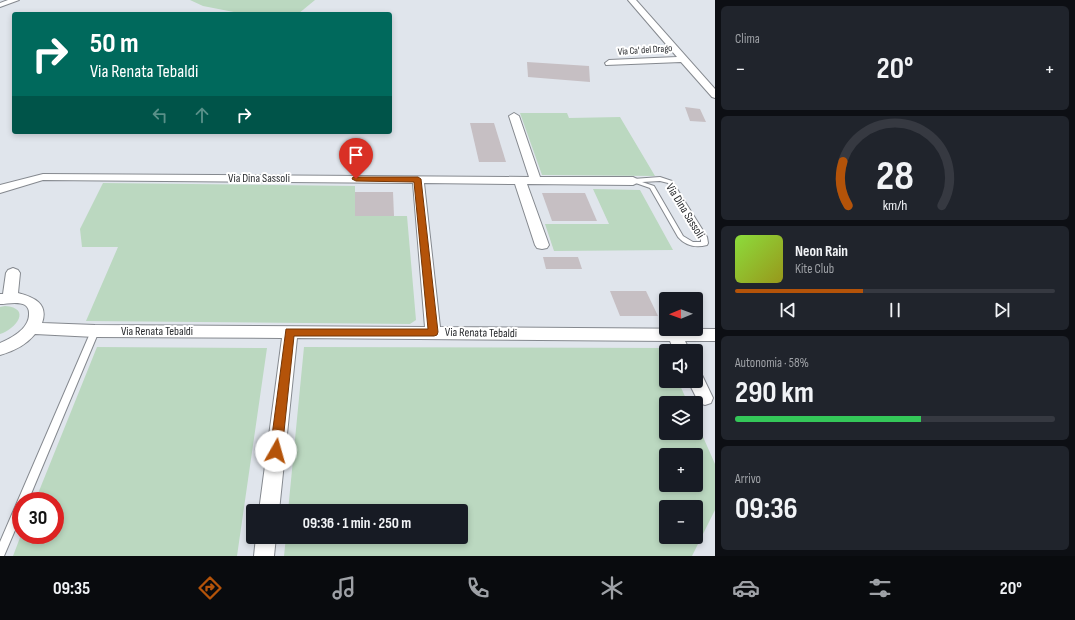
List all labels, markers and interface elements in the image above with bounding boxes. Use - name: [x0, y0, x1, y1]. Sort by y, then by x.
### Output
- text: 50 m: [90, 27, 139, 60]
- icon: right: [24, 28, 76, 80]
- text: Clima: [735, 31, 760, 47]
- street label: Via Ca' del Drago: [617, 42, 673, 58]
- text: 20°: [877, 51, 913, 87]
- text: −: [735, 56, 746, 83]
- text: +: [1044, 56, 1055, 83]
- text: Via Renata Tebaldi: [90, 61, 198, 82]
- icon: left: [149, 104, 171, 126]
- icon: ahead: [191, 104, 213, 126]
- icon: right: [233, 104, 255, 126]
- pin: [339, 138, 373, 179]
- icon: arrive: [345, 144, 367, 166]
- text: 28: [876, 152, 914, 201]
- street label: Via Dina Sassoli: [228, 171, 290, 186]
- street label: Via Dina Sassoli: [662, 181, 708, 241]
- text: km/h: [883, 197, 907, 214]
- text: Neon Rain: [795, 242, 848, 261]
- text: Kite Club: [795, 261, 834, 277]
- north arrow: [659, 292, 703, 336]
- map controls: [659, 292, 703, 544]
- icon: previous: [777, 299, 799, 321]
- icon: pause: [884, 299, 906, 321]
- icon: next: [991, 299, 1013, 321]
- street label: Via Renata Tebaldi: [121, 324, 193, 339]
- street label: Via Renata Tebaldi: [445, 325, 517, 341]
- button: sound: [659, 344, 703, 388]
- text: Autonomia · 58%: [735, 355, 809, 371]
- text: 290 km: [735, 375, 814, 411]
- button: layers: [659, 396, 703, 440]
- position arrow: [255, 430, 297, 472]
- button: +: [659, 448, 703, 492]
- text: Arrivo: [735, 471, 761, 487]
- text: 09:36: [735, 491, 798, 527]
- speed limit sign: 30: [12, 492, 64, 544]
- button: −: [659, 500, 703, 544]
- text: 09:36 · 1 min · 250 m: [303, 514, 411, 533]
- icon: directions: [196, 574, 224, 602]
- icon: music: [330, 574, 358, 602]
- icon: phone: [464, 574, 492, 602]
- icon: climate: [598, 574, 626, 602]
- icon: car: [732, 574, 760, 602]
- icon: filters: [866, 574, 894, 602]
- text: 09:35: [53, 578, 90, 599]
- text: 20°: [1000, 578, 1022, 599]

